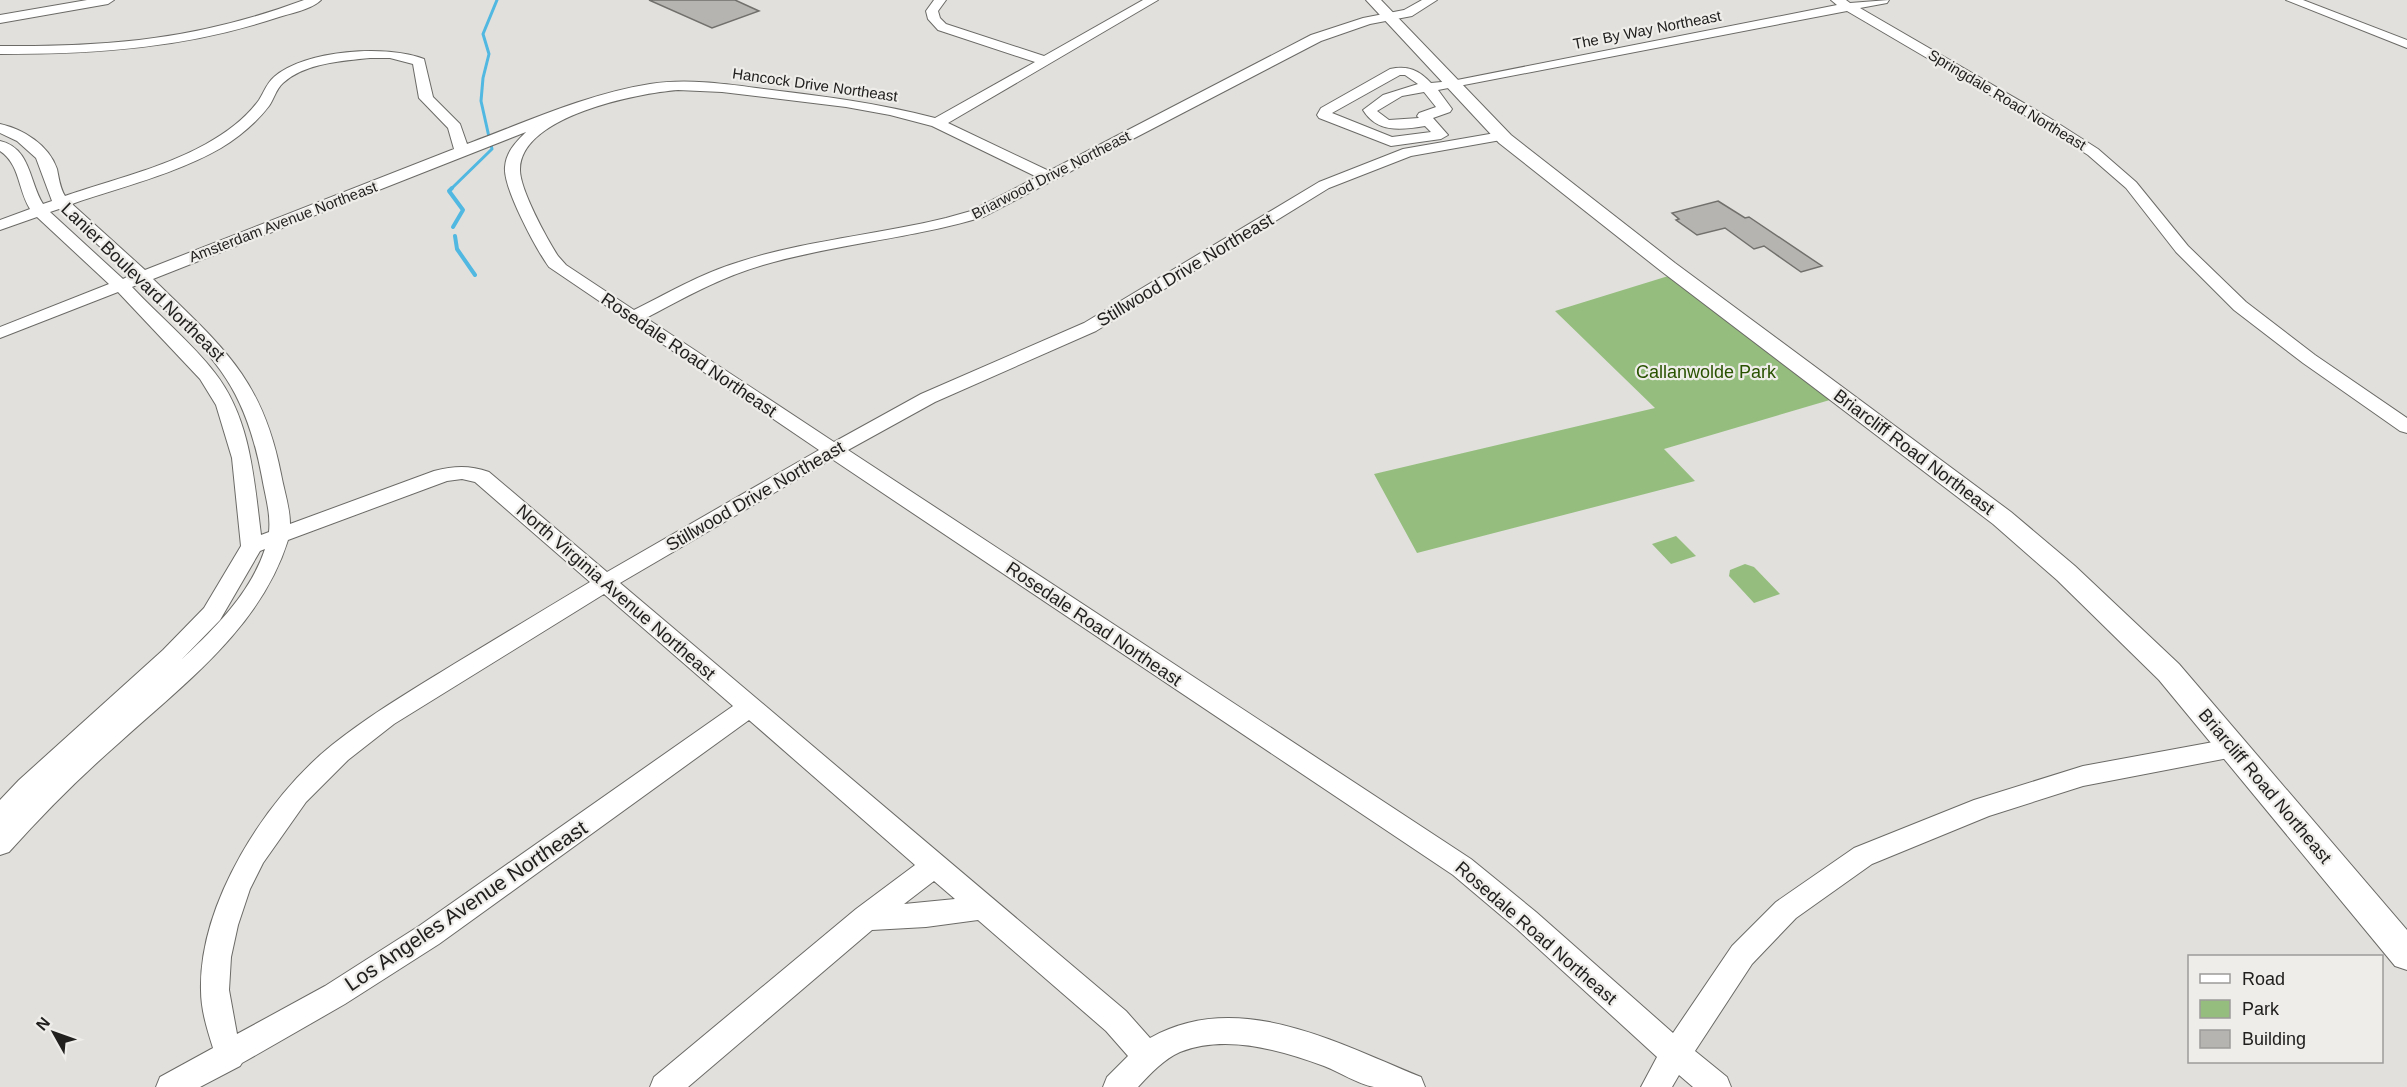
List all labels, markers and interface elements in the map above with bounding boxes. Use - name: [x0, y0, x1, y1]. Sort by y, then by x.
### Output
- street label: The By Way Northeast: [1571, 7, 1723, 52]
- street label: Springdale Road Northeast: [1925, 46, 2090, 154]
- street label: Hancock Drive Northeast: [731, 64, 900, 105]
- street label: Briarwood Drive Northeast: [969, 127, 1134, 222]
- street label: Amsterdam Avenue Northeast: [186, 177, 380, 265]
- street label: Lanier Boulevard Northeast: [57, 199, 229, 365]
- street label: Stillwood Drive Northeast: [1093, 209, 1277, 331]
- street label: Rosedale Road Northeast: [598, 289, 780, 421]
- park label: Callanwolde Park: [1636, 362, 1777, 382]
- street label: Briarcliff Road Northeast: [1830, 385, 1998, 519]
- street label: Stillwood Drive Northeast: [662, 437, 848, 555]
- street label: North Virginia Avenue Northeast: [513, 500, 719, 684]
- street label: Rosedale Road Northeast: [1003, 558, 1185, 690]
- street label: Briarcliff Road Northeast: [2194, 705, 2336, 867]
- street label: Los Angeles Avenue Northeast: [340, 816, 591, 995]
- street label: Rosedale Road Northeast: [1451, 858, 1621, 1008]
- legend: [2188, 955, 2383, 1063]
- text: Road: [2242, 969, 2285, 989]
- text: Park: [2242, 999, 2280, 1019]
- north arrow: [24, 1003, 84, 1063]
- text: N: [33, 1014, 53, 1034]
- text: Building: [2242, 1029, 2306, 1049]

